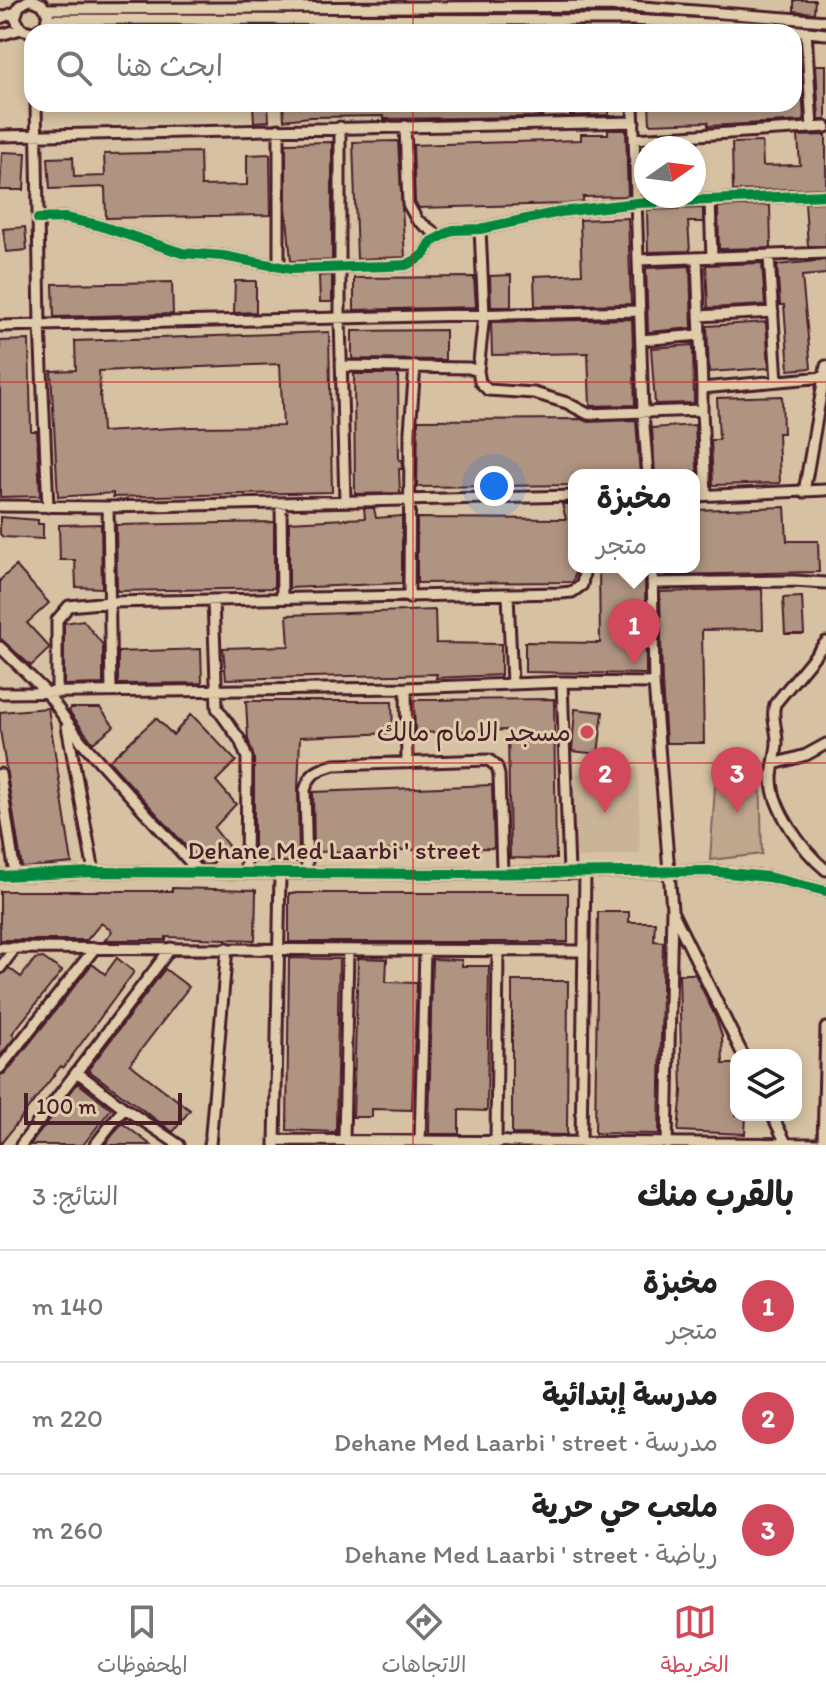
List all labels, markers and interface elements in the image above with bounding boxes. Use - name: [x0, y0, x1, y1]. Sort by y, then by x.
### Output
- search box: [24, 24, 802, 112]
- icon: search: [52, 46, 96, 90]
- text: ابحث هنا: [116, 47, 223, 84]
- north arrow: [634, 136, 706, 208]
- your location: [474, 466, 514, 506]
- popup: [568, 469, 700, 573]
- text: مخبزة: [596, 479, 672, 516]
- text: متجر: [596, 529, 647, 561]
- pin: 1: [608, 599, 660, 665]
- place label: مسجد الامام مالك: [377, 716, 571, 752]
- marker: مسجد الامام مالك: [578, 723, 596, 741]
- pin: 2: [579, 747, 631, 813]
- pin: 3: [711, 747, 763, 813]
- street label: Dehane Med Laarbi ' street: [187, 834, 481, 866]
- map controls: [730, 1049, 802, 1121]
- button: layers: [730, 1049, 802, 1121]
- scale bar: [24, 1089, 182, 1125]
- text: 100 m: [36, 1093, 97, 1120]
- text: بالقرب منك: [637, 1174, 794, 1215]
- text: النتائج: 3: [32, 1180, 118, 1212]
- text: مخبزة: [643, 1264, 718, 1301]
- text: 140 m: [32, 1290, 103, 1322]
- text: 1: [762, 1290, 774, 1322]
- text: متجر: [667, 1314, 718, 1346]
- text: مدرسة إبتدائية: [542, 1376, 718, 1413]
- text: 220 m: [32, 1402, 103, 1434]
- text: 2: [761, 1402, 775, 1434]
- text: مدرسة · Dehane Med Laarbi ' street: [334, 1426, 718, 1458]
- text: ملعب حي حرية: [532, 1488, 718, 1525]
- text: 260 m: [32, 1514, 103, 1546]
- text: 3: [761, 1514, 775, 1546]
- text: رياضة · Dehane Med Laarbi ' street: [344, 1538, 718, 1570]
- tab: المحفوظات: [97, 1600, 188, 1684]
- tab: الاتجاهات: [381, 1600, 466, 1684]
- tab: الخريطة: [660, 1600, 729, 1684]

